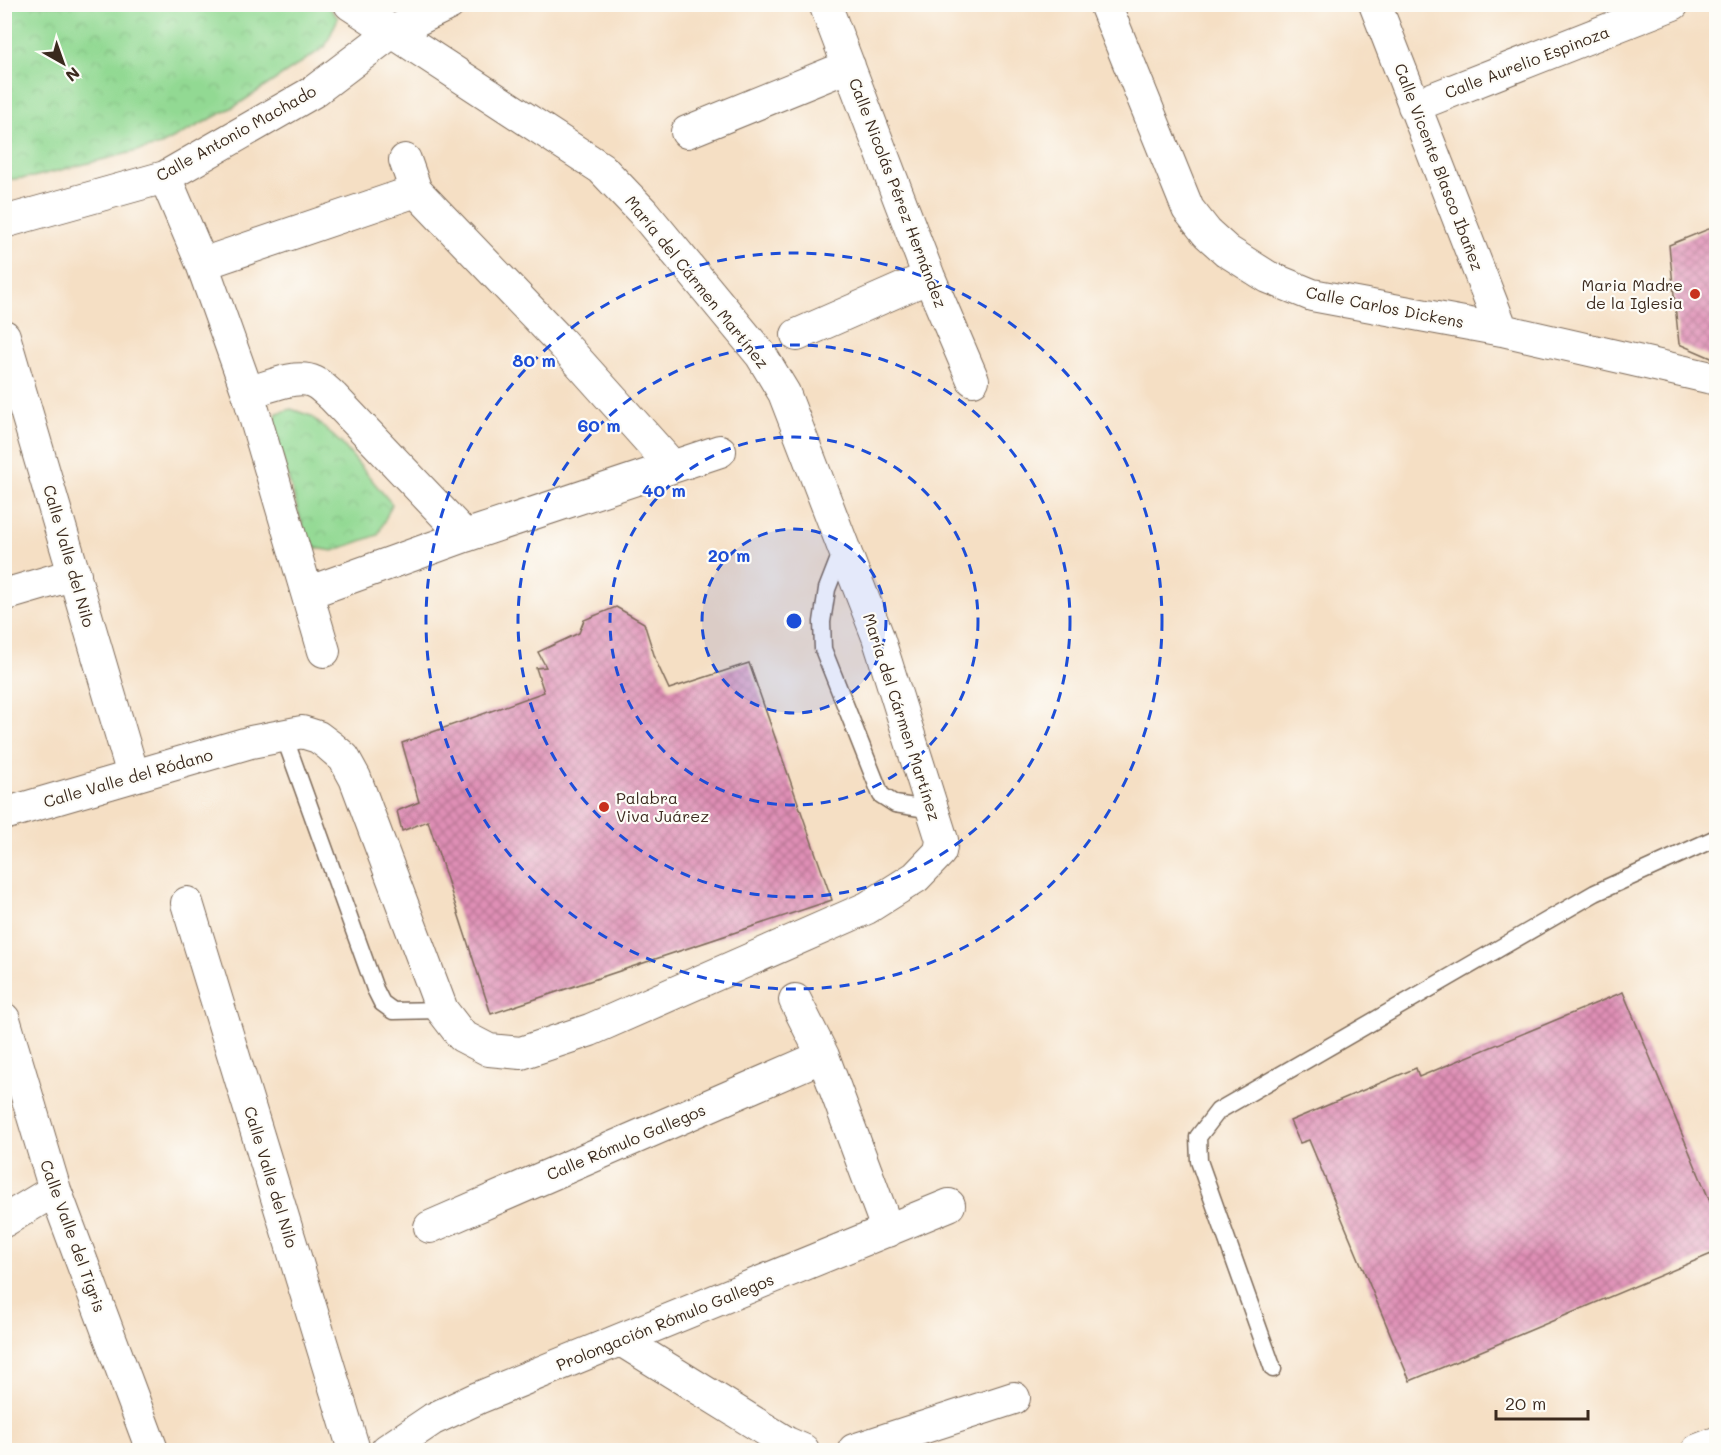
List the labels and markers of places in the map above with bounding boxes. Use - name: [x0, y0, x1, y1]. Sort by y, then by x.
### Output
- place label: Maria Madre de la Iglesia: [1581, 274, 1683, 313]
- marker: Maria Madre de la Iglesia: [1688, 287, 1702, 301]
- centre of rings: [784, 611, 804, 631]
- place label: Palabra Viva Juárez: [616, 787, 709, 826]
- marker: Palabra Viva Juárez: [597, 800, 611, 814]

